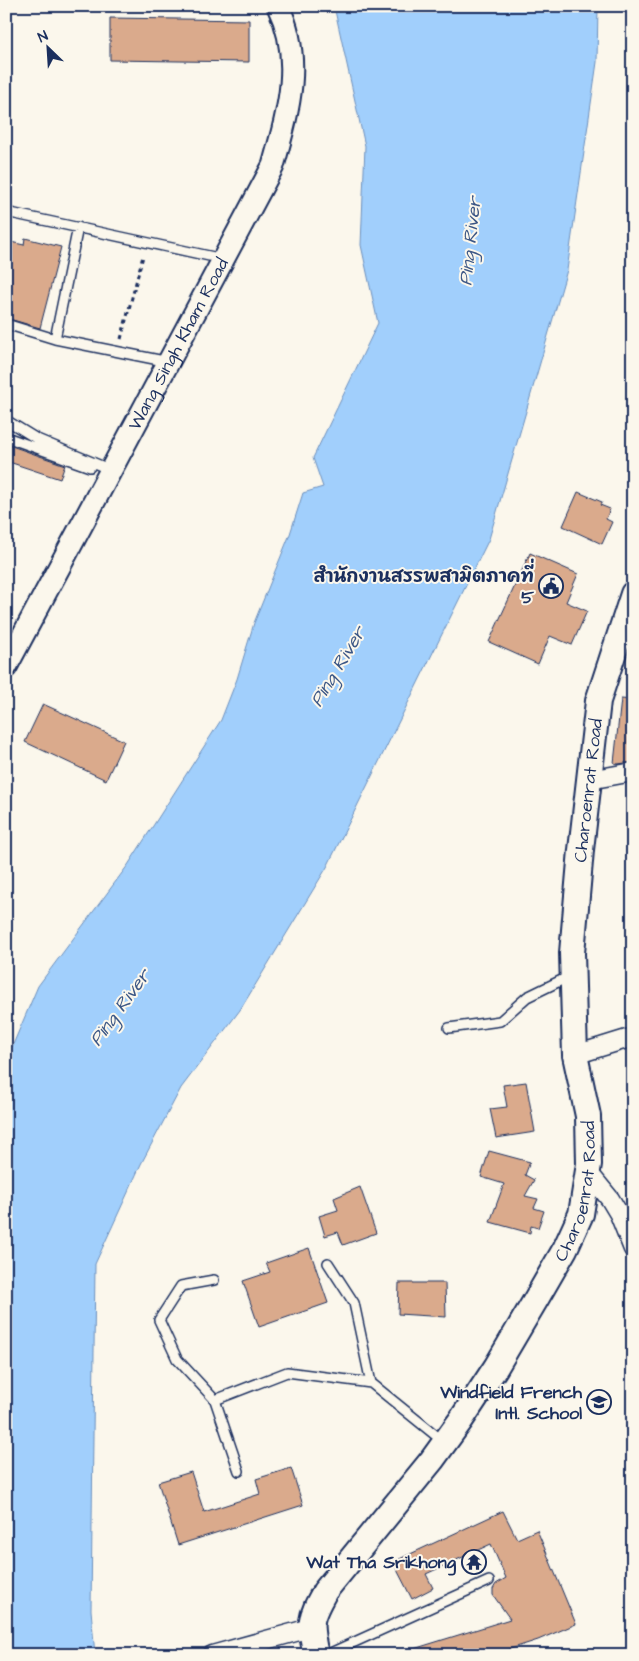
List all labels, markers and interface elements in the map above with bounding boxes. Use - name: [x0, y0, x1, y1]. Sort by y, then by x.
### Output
- north arrow: [22, 22, 72, 72]
- text: N: [35, 26, 51, 48]
- water label: Ping River: [452, 193, 489, 287]
- street label: Wang Singh Kham Road: [122, 254, 235, 435]
- place label: สำนักงานสรรพสามิตภาคที่ 5: [314, 558, 535, 610]
- public building icon: สำนักงานสรรพสามิตภาคที่ 5: [538, 573, 564, 599]
- water label: Ping River: [304, 620, 374, 712]
- street label: Charoenrat Road: [568, 717, 609, 863]
- water label: Ping River: [83, 962, 159, 1052]
- street label: Charoenrat Road: [548, 1121, 602, 1266]
- place label: Windfield French Intl. School: [439, 1380, 583, 1426]
- school or university icon: Windfield French Intl. School: [586, 1389, 612, 1415]
- temple icon: Wat Tha Srikhong: [461, 1549, 487, 1575]
- place label: Wat Tha Srikhong: [305, 1550, 457, 1576]

